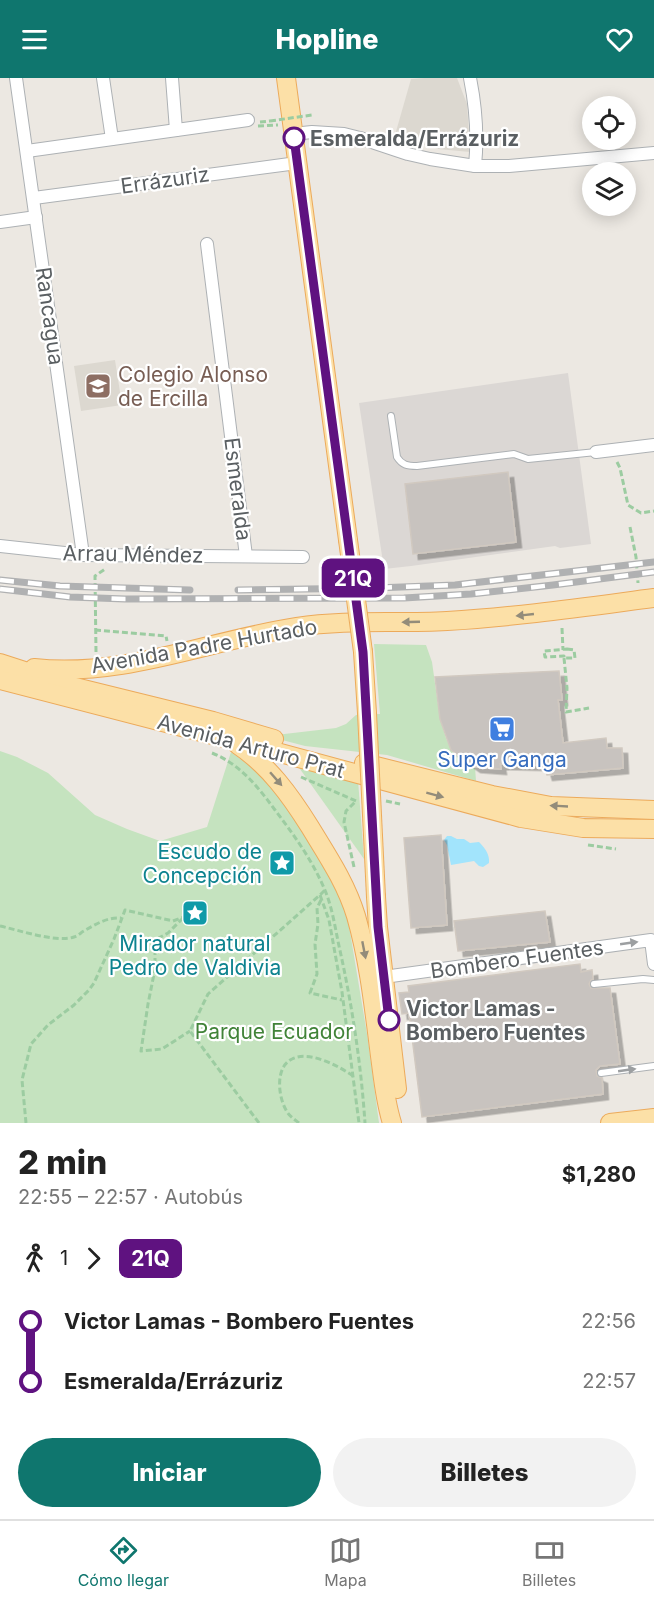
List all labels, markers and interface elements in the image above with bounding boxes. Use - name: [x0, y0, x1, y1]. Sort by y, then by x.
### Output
- icon: menu: [18, 23, 51, 56]
- text: Hopline: [276, 23, 378, 56]
- icon: heart: [603, 23, 636, 56]
- map controls: [582, 96, 636, 216]
- button: locate: [582, 96, 636, 150]
- place label: Esmeralda/Errázuriz: [310, 126, 519, 151]
- marker: Esmeralda/Errázuriz: [283, 127, 305, 149]
- street label: Errázuriz: [119, 161, 211, 199]
- button: layers: [582, 162, 636, 216]
- street label: Rancagua: [31, 265, 69, 367]
- place label: Colegio Alonso de Ercilla: [118, 362, 268, 411]
- school or university icon: Colegio Alonso de Ercilla: [83, 371, 113, 401]
- street label: Esmeralda: [219, 436, 257, 542]
- street label: Arrau Méndez: [62, 540, 204, 568]
- line badge: 21Q: [318, 558, 388, 598]
- text: 21Q: [334, 566, 372, 591]
- one-way arrow: [516, 610, 535, 620]
- street label: Avenida Padre Hurtado: [89, 614, 319, 678]
- one-way arrow: [401, 618, 420, 627]
- street label: Avenida Arturo Prat: [155, 709, 347, 783]
- supermarket icon: Super Ganga: [487, 714, 517, 744]
- place label: Super Ganga: [437, 747, 567, 772]
- one-way arrow: [269, 771, 282, 786]
- one-way arrow: [426, 791, 444, 801]
- one-way arrow: [549, 802, 568, 811]
- place label: Escudo de Concepción: [142, 839, 262, 888]
- place icon: Escudo de Concepción: [267, 848, 297, 878]
- place icon: Mirador natural Pedro de Valdivia: [180, 898, 210, 928]
- place label: Mirador natural Pedro de Valdivia: [109, 931, 281, 980]
- street label: Bombero Fuentes: [429, 934, 605, 984]
- one-way arrow: [620, 939, 639, 948]
- one-way arrow: [360, 941, 369, 960]
- place label: Victor Lamas - Bombero Fuentes: [406, 996, 586, 1045]
- marker: Victor Lamas - Bombero Fuentes: [378, 1009, 400, 1031]
- park label: Parque Ecuador: [195, 1019, 353, 1044]
- one-way arrow: [618, 1065, 637, 1074]
- text: 2 min: [18, 1142, 107, 1182]
- text: $1,280: [562, 1161, 636, 1187]
- text: 22:55 – 22:57 · Autobús: [18, 1185, 243, 1209]
- icon: walk: [18, 1242, 51, 1275]
- icon: forward: [77, 1242, 110, 1275]
- text: 1: [60, 1246, 68, 1270]
- text: 21Q: [131, 1246, 170, 1271]
- text: Victor Lamas - Bombero Fuentes: [64, 1308, 414, 1334]
- text: 22:56: [581, 1309, 636, 1333]
- text: Esmeralda/Errázuriz: [64, 1368, 283, 1394]
- text: 22:57: [582, 1369, 636, 1393]
- button: Iniciar: [18, 1438, 321, 1507]
- button: Billetes: [333, 1438, 636, 1507]
- tab: Cómo llegar: [78, 1534, 169, 1590]
- tab: Mapa: [324, 1534, 367, 1590]
- tab: Billetes: [522, 1534, 576, 1590]

